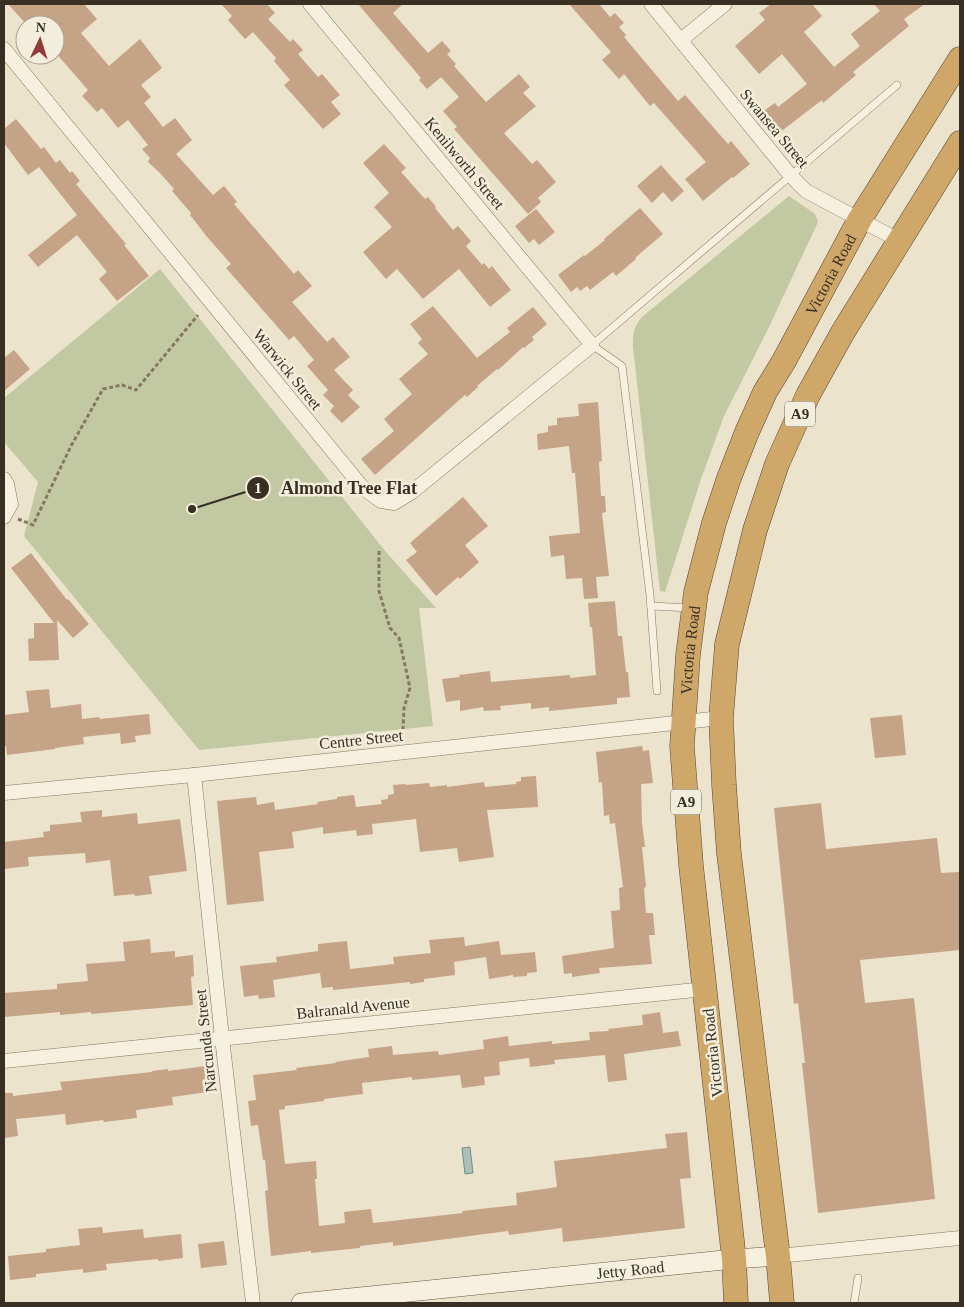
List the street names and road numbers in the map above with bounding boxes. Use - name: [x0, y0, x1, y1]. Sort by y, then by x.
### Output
- street label: Swansea Street: [737, 86, 813, 171]
- street label: Kenilworth Street: [421, 114, 508, 213]
- street label: Victoria Road: [802, 231, 859, 318]
- street label: Warwick Street: [250, 326, 326, 413]
- road number: A9: [785, 402, 815, 426]
- street label: Victoria Road: [677, 605, 703, 695]
- street label: Centre Street: [318, 727, 404, 752]
- road number: A9: [671, 790, 701, 814]
- street label: Narcunda Street: [192, 988, 219, 1093]
- street label: Balranald Avenue: [296, 993, 411, 1022]
- street label: Victoria Road: [699, 1008, 726, 1098]
- street label: Jetty Road: [596, 1258, 665, 1282]

